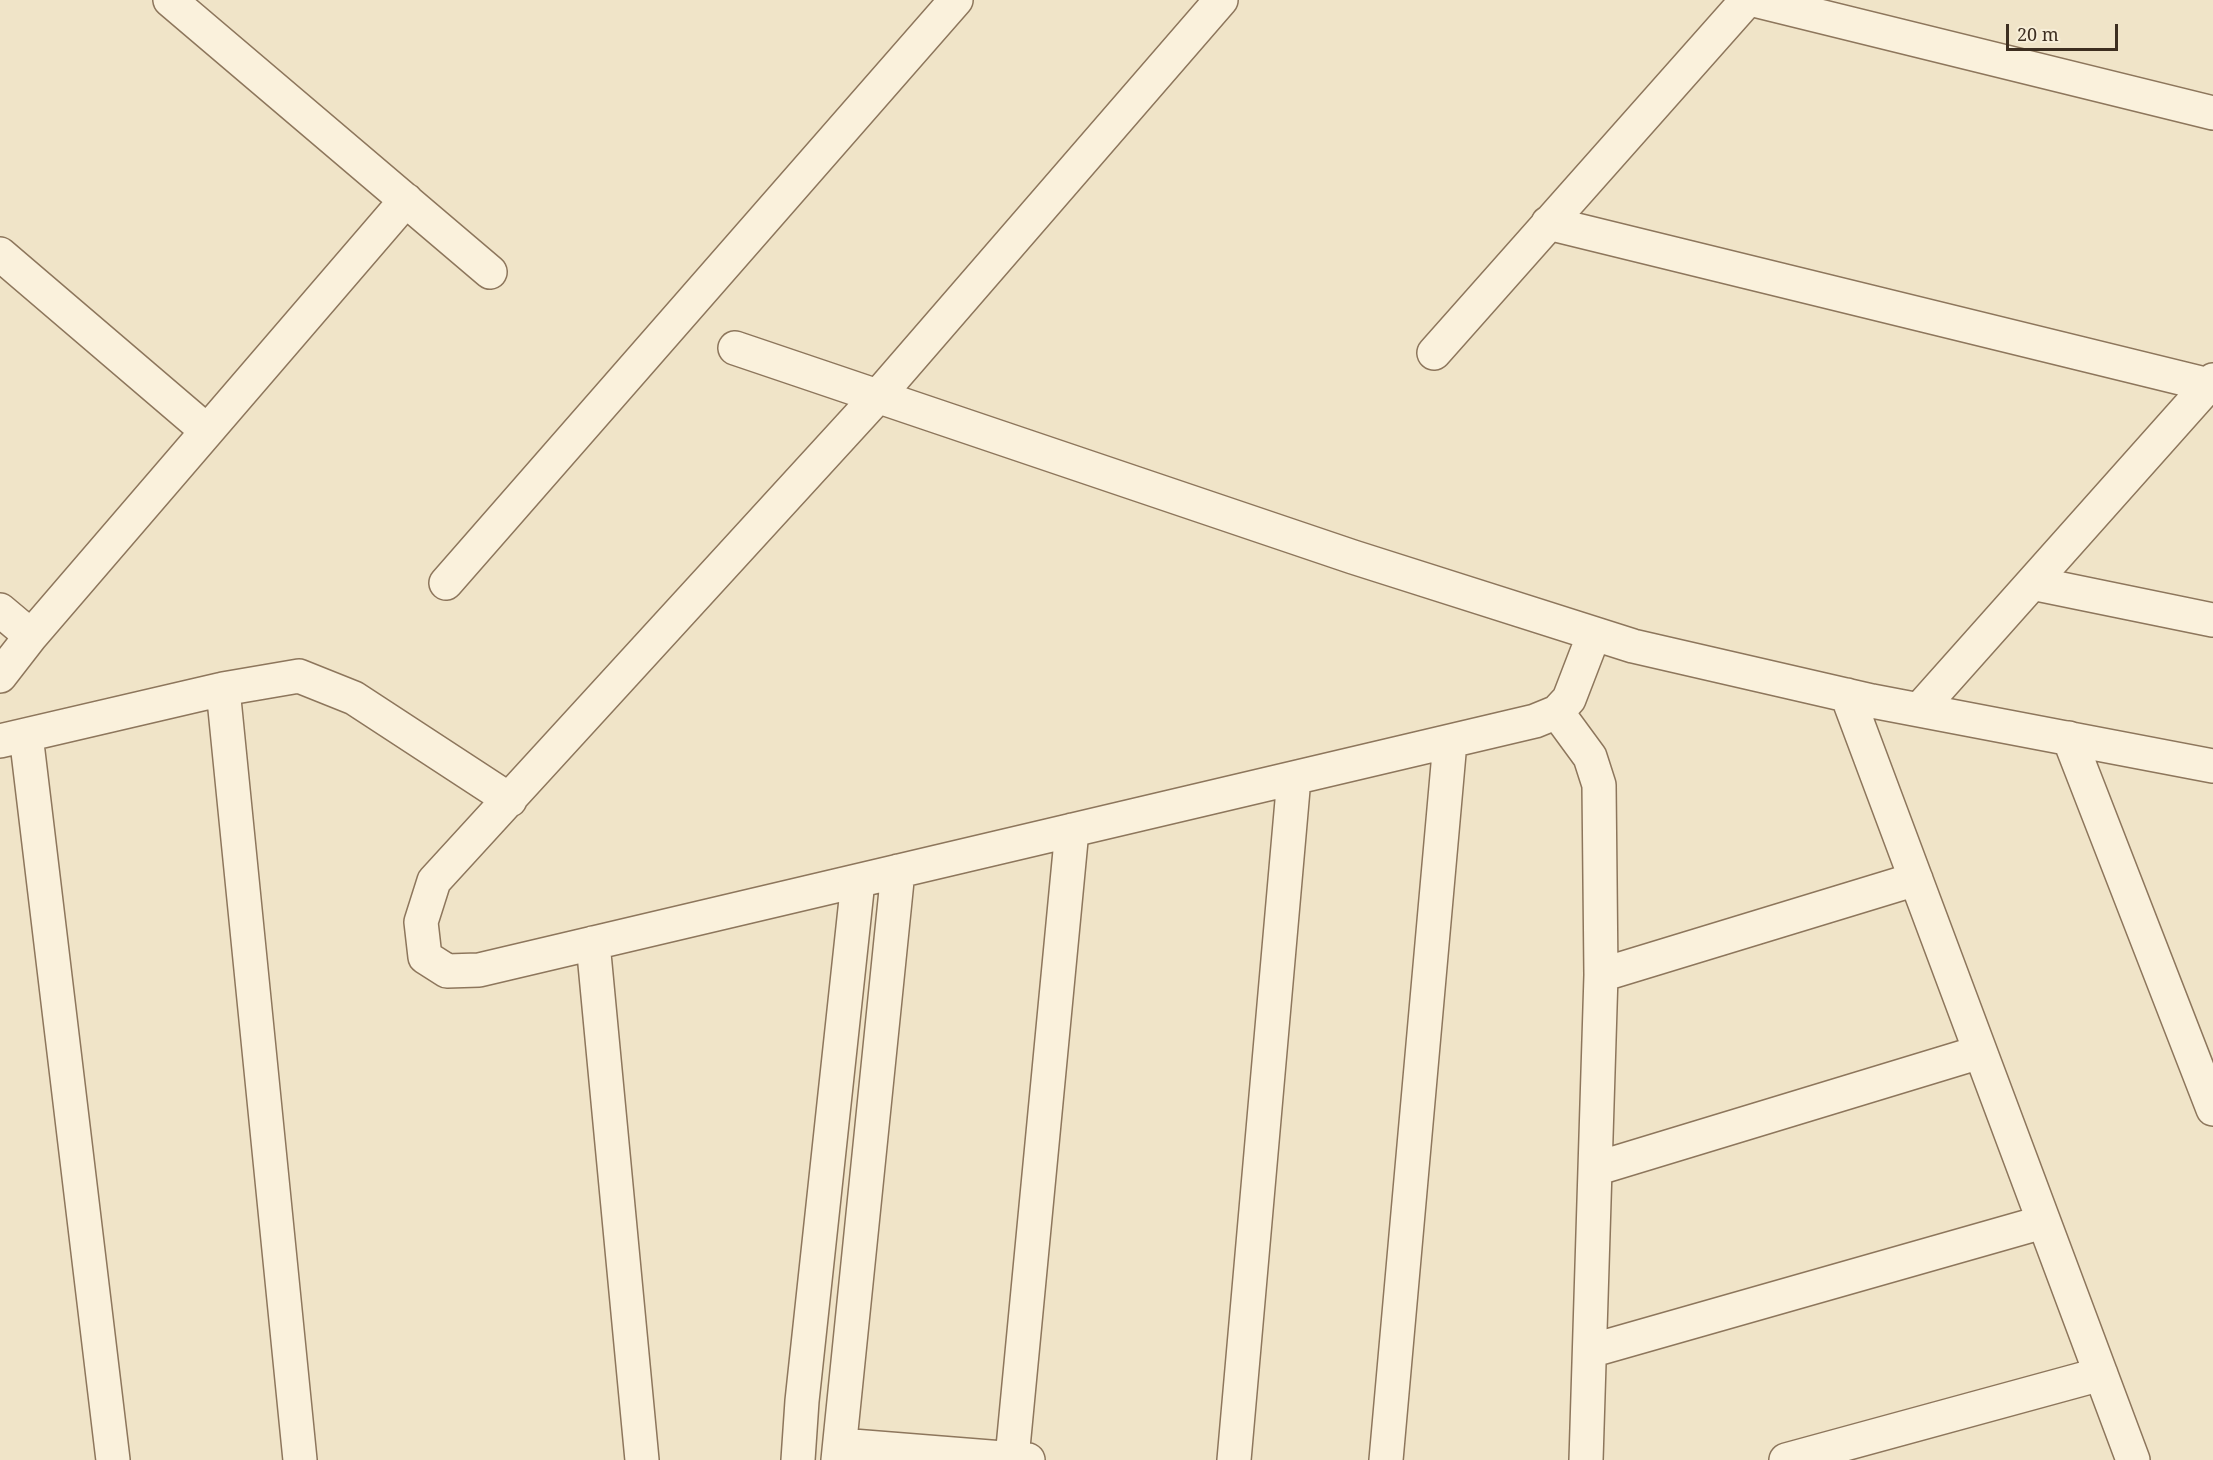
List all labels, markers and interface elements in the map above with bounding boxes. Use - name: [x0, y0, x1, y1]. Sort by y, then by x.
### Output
- scale bar: [2009, 12, 2122, 50]
- text: 20 m: [2017, 22, 2059, 46]

